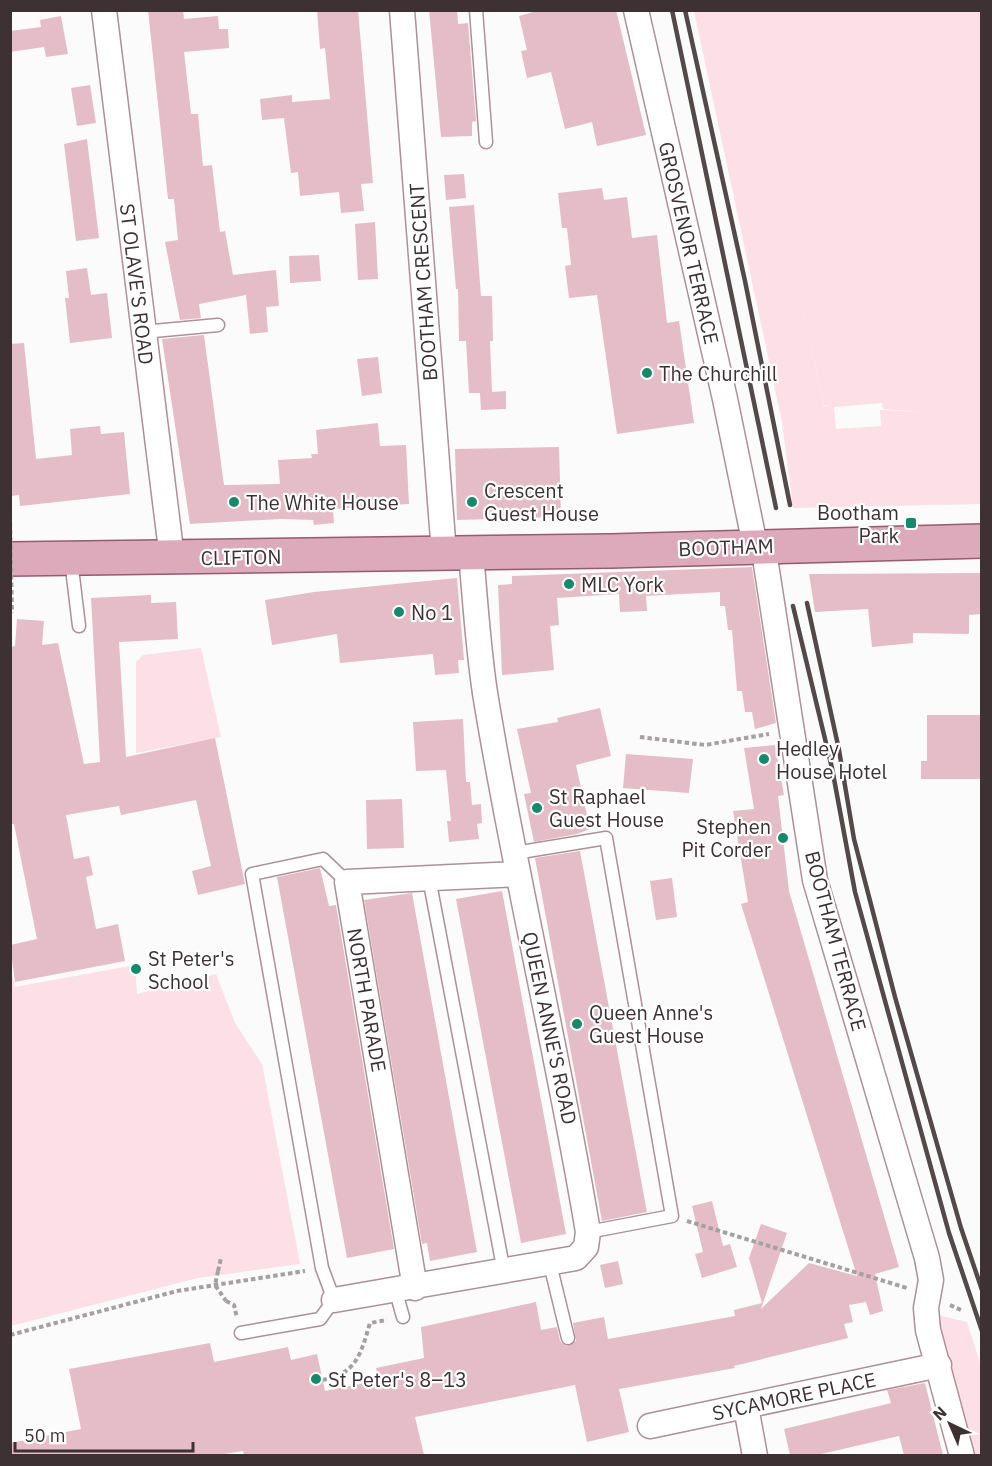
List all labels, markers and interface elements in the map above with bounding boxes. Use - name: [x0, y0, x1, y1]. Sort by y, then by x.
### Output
- street label: GROSVENOR TERRACE: [653, 139, 725, 347]
- street label: BOOTHAM CRESCENT: [403, 182, 443, 382]
- street label: ST OLAVE'S ROAD: [114, 202, 160, 366]
- place label: The Churchill: [659, 360, 777, 387]
- marker: The Churchill: [640, 366, 654, 380]
- place label: Crescent Guest House: [484, 477, 599, 527]
- place label: The White House: [246, 489, 399, 516]
- marker: The White House: [227, 495, 241, 509]
- marker: Crescent Guest House: [465, 495, 479, 509]
- place label: Bootham Park: [817, 499, 899, 549]
- marker: Bootham Park: [904, 516, 918, 530]
- street label: BOOTHAM: [678, 532, 774, 562]
- street label: CLIFTON: [200, 543, 282, 571]
- place label: MLC York: [581, 571, 664, 598]
- marker: MLC York: [562, 577, 576, 591]
- place label: No 1: [411, 599, 453, 626]
- marker: No 1: [392, 605, 406, 619]
- place label: Hedley House Hotel: [776, 735, 887, 785]
- marker: Hedley House Hotel: [757, 752, 771, 766]
- place label: St Raphael Guest House: [549, 783, 664, 833]
- marker: St Raphael Guest House: [530, 801, 544, 815]
- place label: Stephen Pit Corder: [681, 813, 771, 863]
- marker: Stephen Pit Corder: [776, 831, 790, 845]
- street label: BOOTHAM TERRACE: [799, 848, 873, 1034]
- street label: NORTH PARADE: [341, 926, 393, 1074]
- street label: QUEEN ANNE'S ROAD: [516, 929, 584, 1127]
- place label: St Peter's School: [148, 945, 235, 995]
- marker: St Peter's School: [129, 962, 143, 976]
- place label: Queen Anne's Guest House: [589, 999, 713, 1049]
- marker: Queen Anne's Guest House: [570, 1017, 584, 1031]
- street label: SYCAMORE PLACE: [710, 1365, 878, 1427]
- place label: St Peter's 8–13: [328, 1366, 467, 1393]
- marker: St Peter's 8–13: [309, 1372, 323, 1386]
- north arrow: [920, 1394, 980, 1454]
- text: N: [928, 1402, 951, 1424]
- scale bar: [15, 1415, 194, 1453]
- text: 50 m: [24, 1424, 66, 1447]

